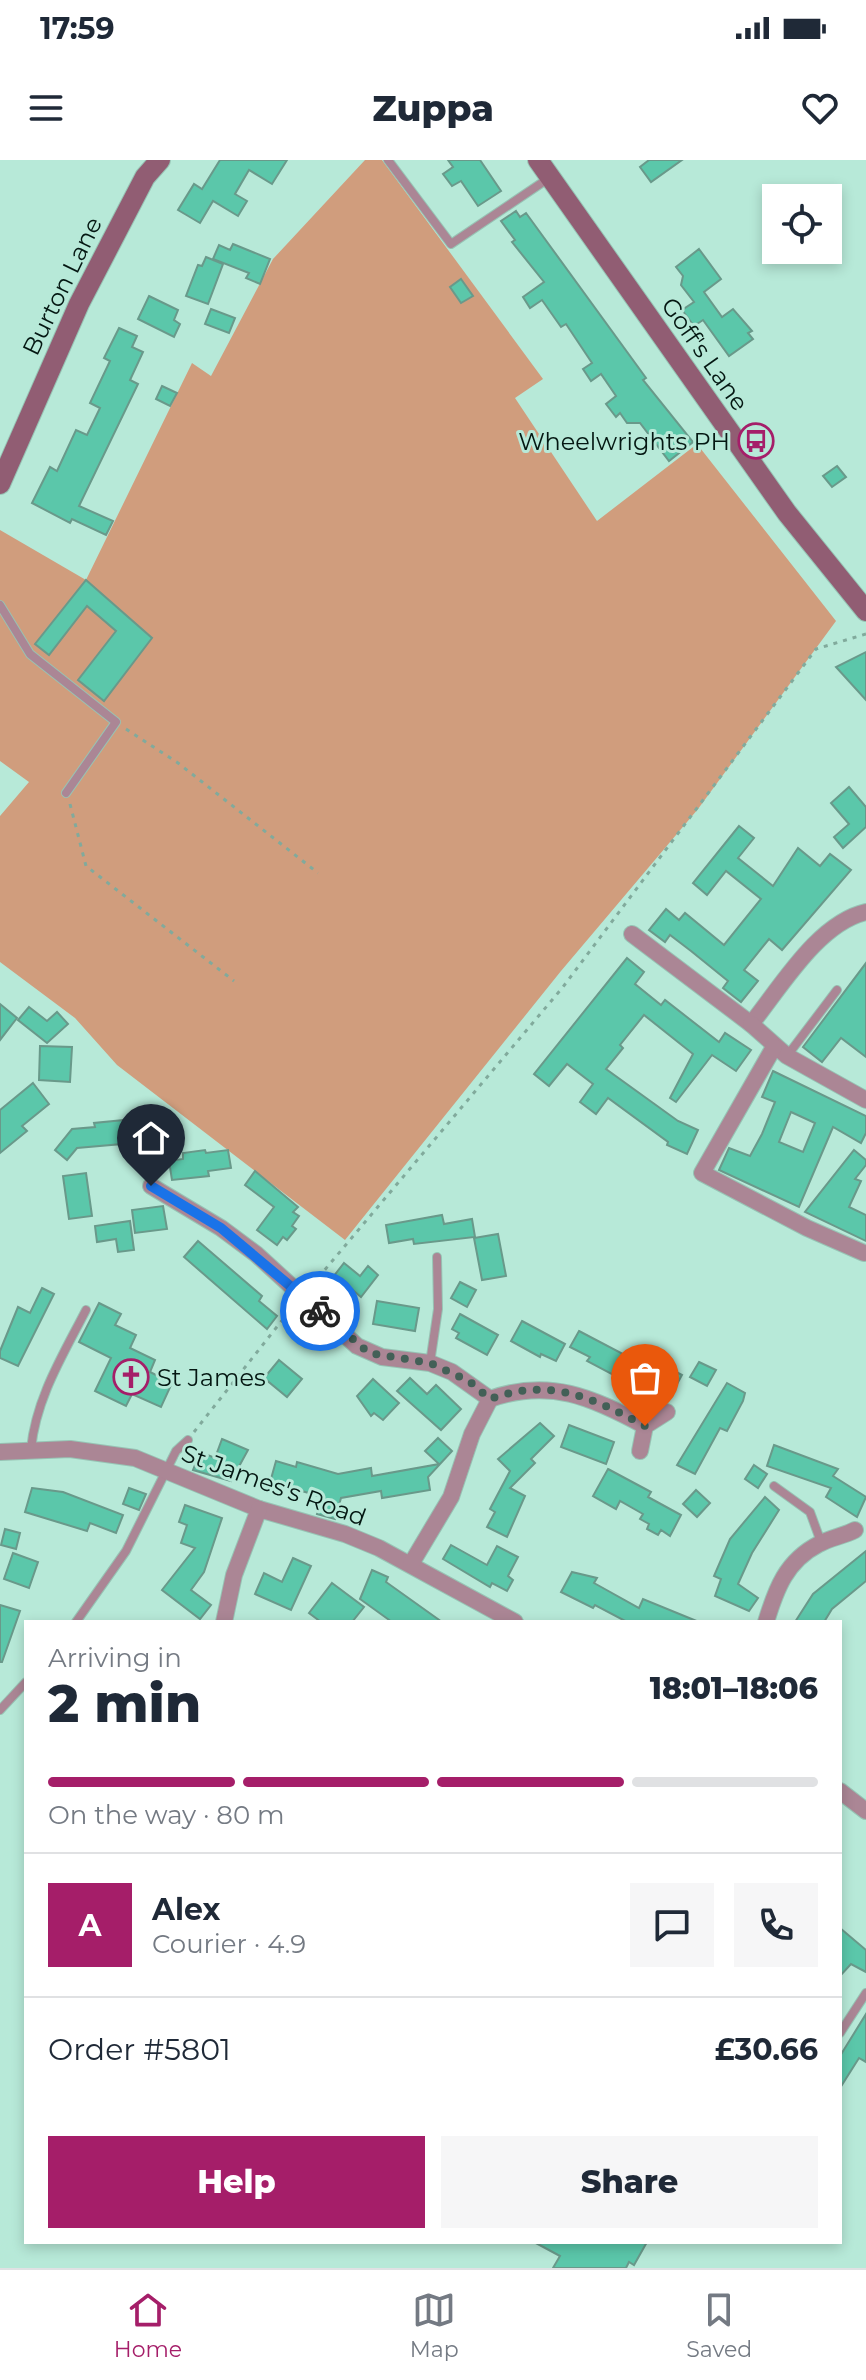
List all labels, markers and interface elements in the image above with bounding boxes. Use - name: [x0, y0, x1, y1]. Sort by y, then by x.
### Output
- text: 17:59: [40, 10, 115, 47]
- icon: menu: [24, 86, 68, 130]
- text: Zuppa: [372, 86, 494, 130]
- icon: heart: [798, 86, 842, 130]
- map controls: [762, 184, 842, 264]
- button: locate: [762, 184, 842, 264]
- street label: Burton Lane: [16, 212, 108, 360]
- street label: Goff's Lane: [655, 292, 755, 416]
- bus stop icon: Wheelwrights PH: [737, 422, 775, 460]
- place label: Wheelwrights PH: [518, 427, 730, 456]
- pin: [117, 1104, 185, 1186]
- icon: home: [129, 1116, 173, 1160]
- courier: [280, 1271, 360, 1351]
- icon: bike: [298, 1289, 342, 1333]
- pin: [611, 1344, 679, 1426]
- icon: bag: [623, 1356, 667, 1400]
- church icon: St James: [112, 1358, 150, 1396]
- place label: St James: [157, 1363, 266, 1392]
- street label: St James's Road: [178, 1438, 370, 1532]
- text: Arriving in: [48, 1642, 182, 1674]
- text: 18:01–18:06: [650, 1670, 818, 1707]
- text: 2 min: [48, 1672, 201, 1735]
- text: On the way · 80 m: [48, 1799, 285, 1831]
- button: chat: [630, 1883, 714, 1967]
- button: phone: [734, 1883, 818, 1967]
- text: Alex: [152, 1891, 220, 1928]
- text: A: [79, 1907, 101, 1944]
- text: Courier · 4.9: [152, 1928, 306, 1960]
- text: Order #5801: [48, 2031, 231, 2068]
- text: £30.66: [715, 2031, 818, 2068]
- button: Help: [48, 2136, 425, 2228]
- button: Share: [441, 2136, 818, 2228]
- tab: Home: [114, 2288, 182, 2363]
- tab: Map: [410, 2288, 459, 2363]
- tab: Saved: [686, 2288, 752, 2363]

